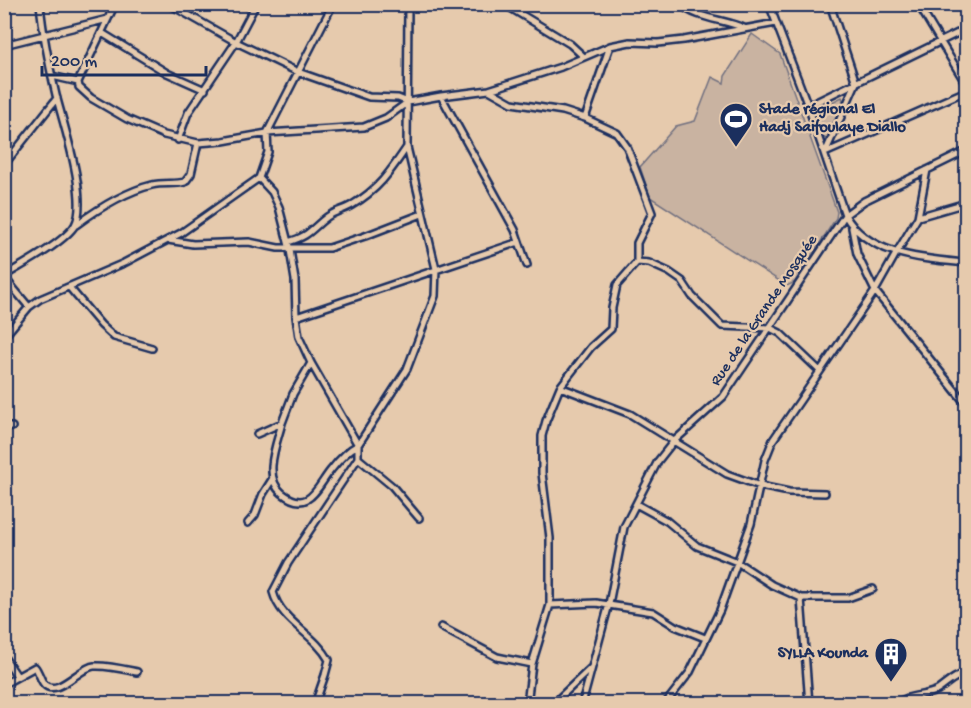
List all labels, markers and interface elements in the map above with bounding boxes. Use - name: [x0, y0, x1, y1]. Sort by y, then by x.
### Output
- scale bar: [42, 39, 206, 77]
- text: 200 m: [51, 52, 98, 73]
- sports icon: Stade régional El Hadj Saifoulaye Diallo: [718, 101, 754, 148]
- place label: Stade régional El Hadj Saifoulaye Diallo: [759, 101, 906, 138]
- street label: Rue de la Grande Mosquée: [707, 231, 823, 390]
- building icon: SYLLA Kounda: [873, 636, 909, 683]
- place label: SYLLA Kounda: [778, 645, 869, 664]

